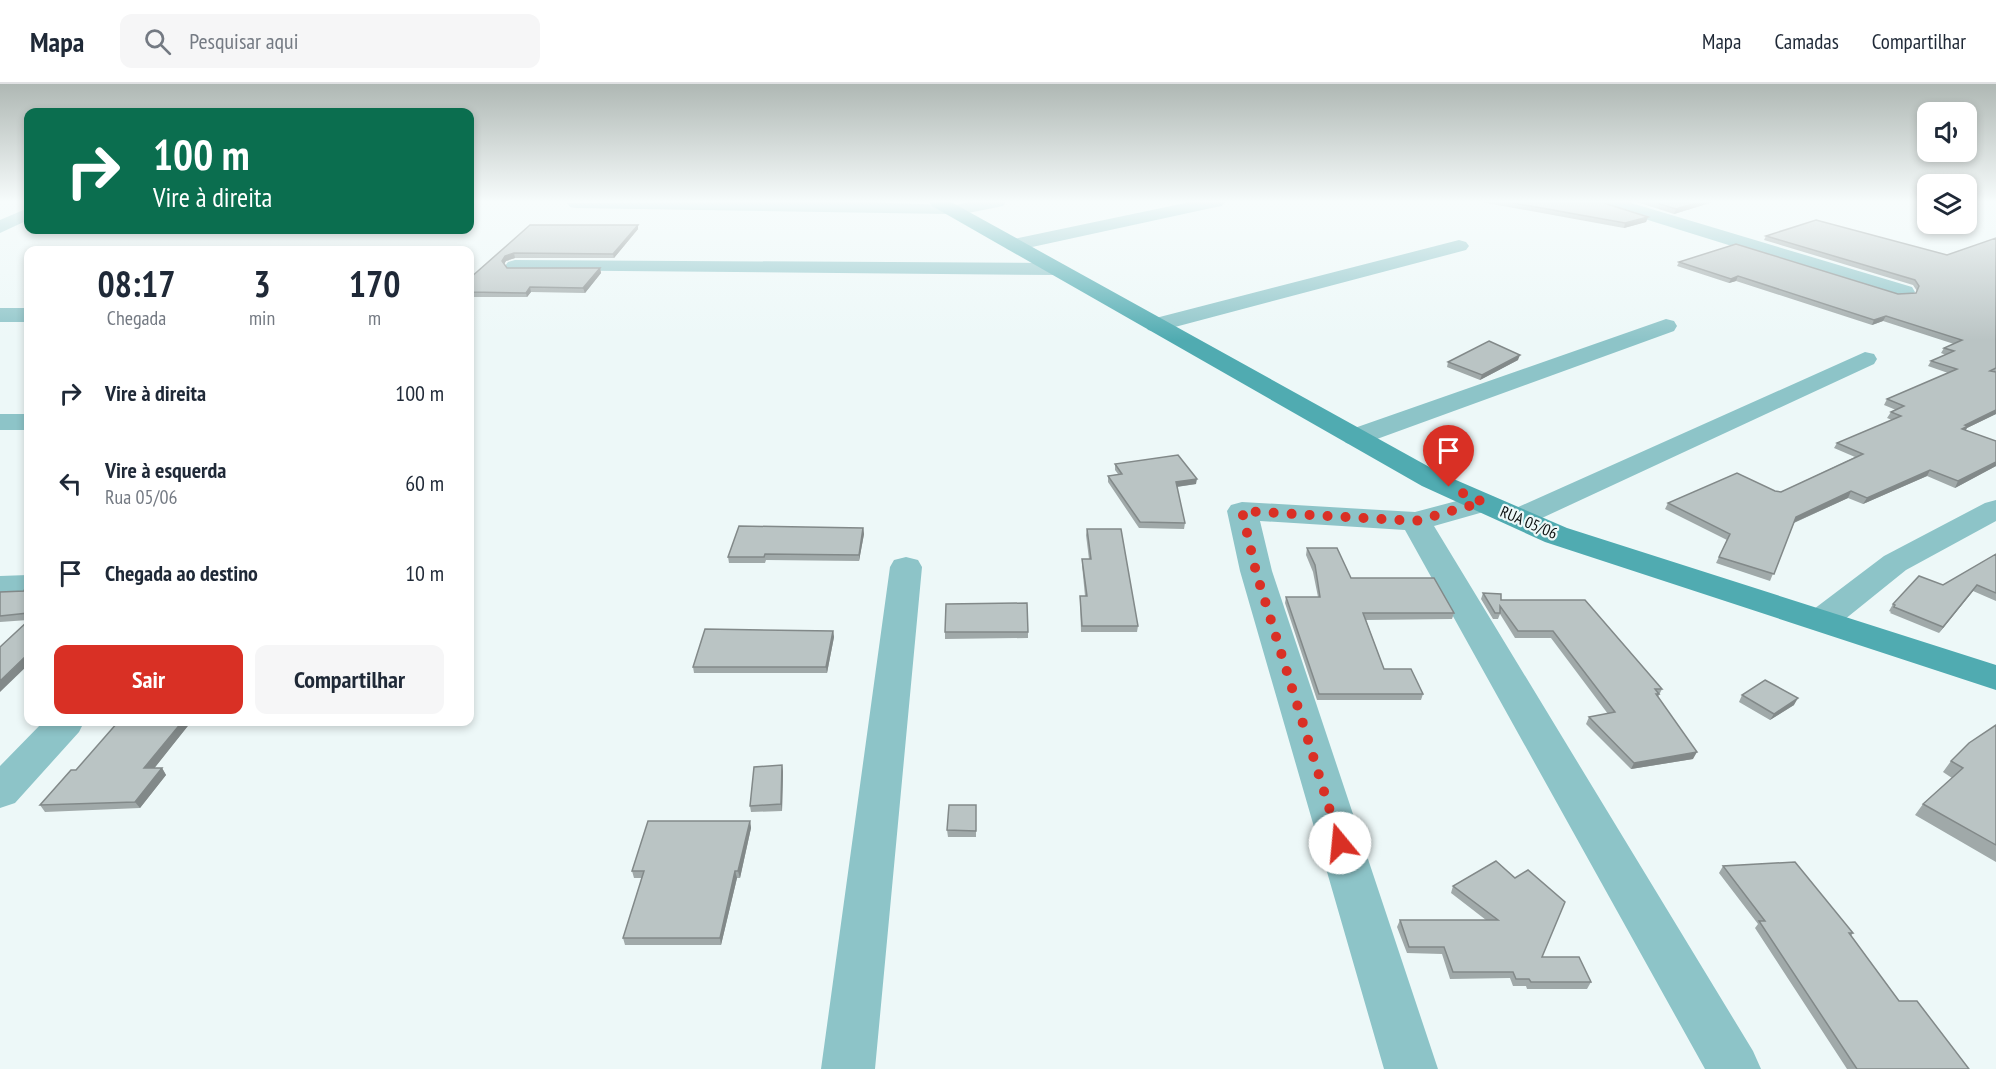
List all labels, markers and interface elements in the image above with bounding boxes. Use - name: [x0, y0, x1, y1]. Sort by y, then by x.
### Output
- search box: [120, 14, 540, 68]
- text: Mapa: [30, 23, 84, 60]
- icon: search: [141, 25, 174, 58]
- text: Pesquisar aqui: [189, 27, 298, 55]
- text: Mapa: [1702, 28, 1741, 55]
- text: Camadas: [1774, 28, 1839, 55]
- text: Compartilhar: [1872, 28, 1966, 55]
- map controls: [1917, 102, 1977, 234]
- button: sound: [1917, 102, 1977, 162]
- text: 100 m: [153, 127, 250, 182]
- icon: right: [54, 132, 132, 210]
- button: layers: [1917, 174, 1977, 234]
- text: Vire à direita: [153, 180, 272, 214]
- text: 08:17: [98, 260, 175, 307]
- text: 3: [253, 260, 271, 307]
- text: 170: [349, 260, 400, 307]
- text: Chegada: [107, 305, 166, 331]
- text: min: [249, 305, 275, 331]
- text: m: [368, 305, 381, 331]
- icon: right: [54, 377, 87, 410]
- text: Vire à direita: [105, 379, 206, 407]
- text: 100 m: [395, 379, 444, 407]
- pin: [1423, 425, 1474, 487]
- icon: arrive: [1432, 434, 1465, 467]
- text: Vire à esquerda: [105, 456, 226, 484]
- icon: left: [54, 467, 87, 500]
- text: 60 m: [405, 469, 444, 497]
- text: Rua 05/06: [105, 484, 177, 510]
- street label: RUA 05/06: [1497, 501, 1561, 543]
- icon: arrive: [54, 557, 87, 590]
- text: Chegada ao destino: [105, 559, 258, 587]
- text: 10 m: [405, 559, 444, 587]
- button: Sair: [54, 645, 243, 714]
- button: Compartilhar: [255, 645, 444, 714]
- position arrow: [1308, 811, 1372, 875]

